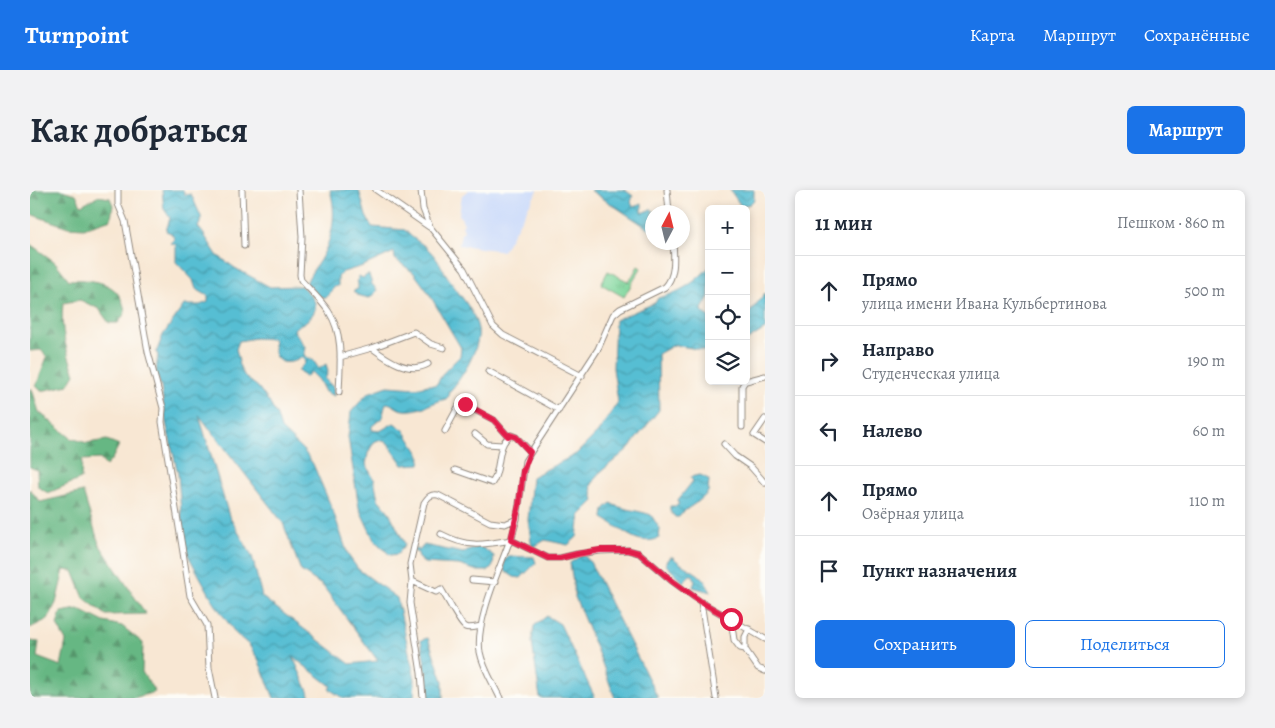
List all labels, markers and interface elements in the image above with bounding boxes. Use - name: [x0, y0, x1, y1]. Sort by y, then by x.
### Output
- text: Turnpoint: [25, 19, 129, 51]
- text: Карта: [970, 23, 1015, 47]
- text: Маршрут: [1043, 23, 1116, 47]
- text: Сохранённые: [1144, 23, 1250, 47]
- text: Как добраться: [30, 106, 248, 154]
- button: Маршрут: [1127, 106, 1245, 154]
- north arrow: [645, 205, 690, 250]
- map controls: [705, 205, 750, 385]
- button: +: [705, 205, 750, 250]
- text: 11 мин: [815, 209, 873, 237]
- text: Пешком · 860 m: [1117, 212, 1225, 234]
- button: −: [705, 250, 750, 295]
- text: Прямо: [862, 267, 917, 293]
- icon: ahead: [815, 277, 843, 305]
- text: 500 m: [1185, 280, 1225, 302]
- text: улица имени Ивана Кульбертинова: [862, 293, 1107, 315]
- button: locate: [705, 295, 750, 340]
- text: Направо: [862, 337, 934, 363]
- button: layers: [705, 340, 750, 385]
- icon: right: [815, 347, 843, 375]
- text: 190 m: [1187, 350, 1225, 372]
- text: Студенческая улица: [862, 363, 1000, 385]
- route end: [454, 393, 477, 416]
- icon: left: [815, 417, 843, 445]
- text: Налево: [862, 418, 922, 444]
- text: 60 m: [1193, 420, 1225, 442]
- text: Прямо: [862, 477, 917, 503]
- icon: ahead: [815, 487, 843, 515]
- text: 110 m: [1189, 490, 1225, 512]
- text: Озёрная улица: [862, 503, 964, 525]
- icon: arrive: [815, 557, 843, 585]
- text: Пункт назначения: [862, 558, 1017, 584]
- route start: [720, 608, 743, 631]
- button: Сохранить: [815, 620, 1015, 668]
- button: Поделиться: [1025, 620, 1225, 668]

